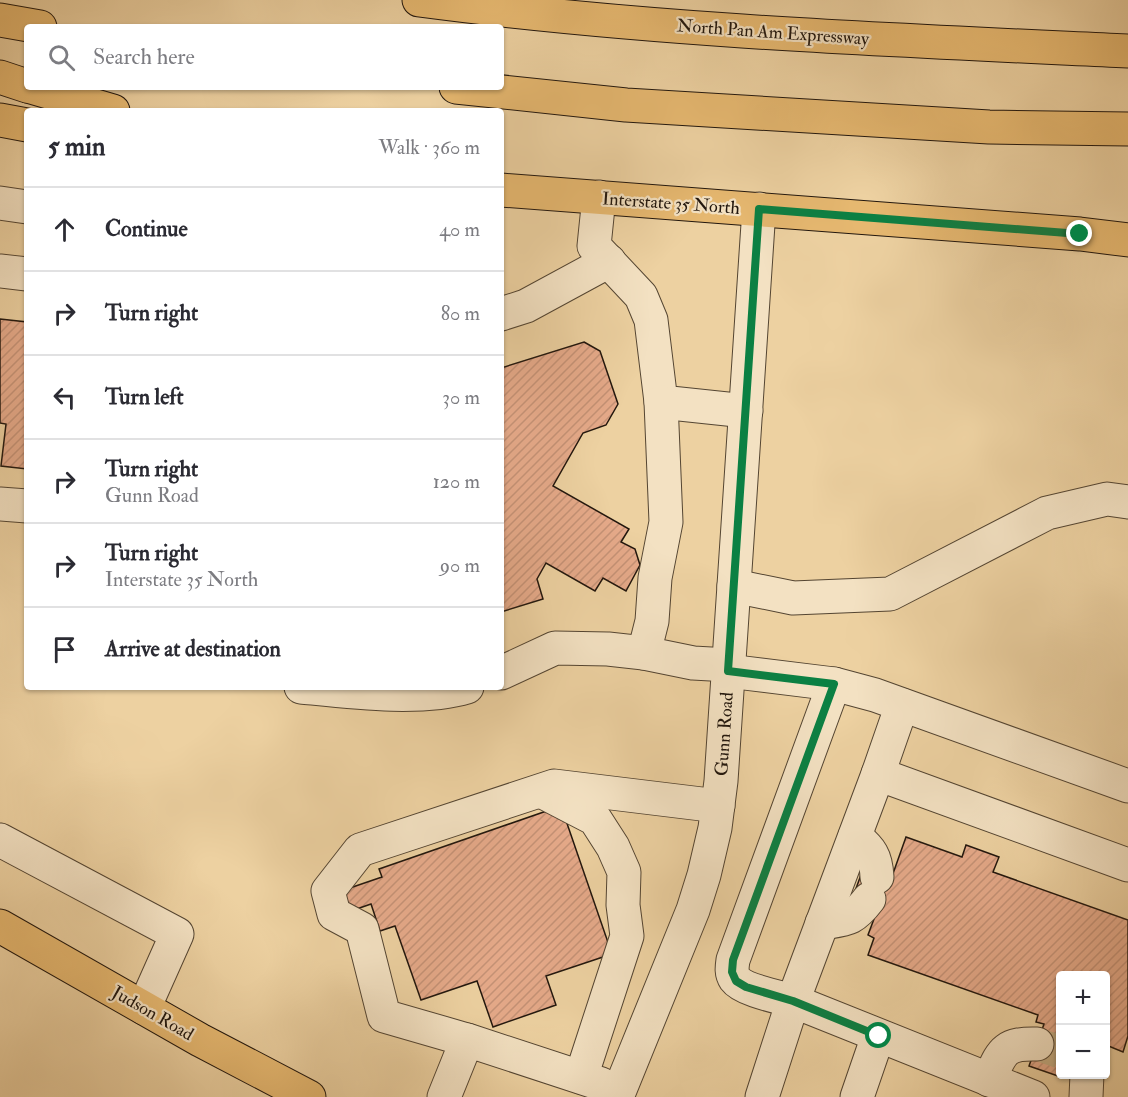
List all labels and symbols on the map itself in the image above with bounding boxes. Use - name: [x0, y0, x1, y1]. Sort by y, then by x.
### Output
- street label: North Pan Am Expressway: [676, 14, 871, 51]
- street label: Interstate 35 North: [601, 187, 741, 220]
- route end: [1066, 220, 1092, 246]
- street label: Gunn Road: [710, 691, 739, 777]
- street label: Judson Road: [107, 980, 198, 1046]
- route start: [865, 1022, 891, 1048]

